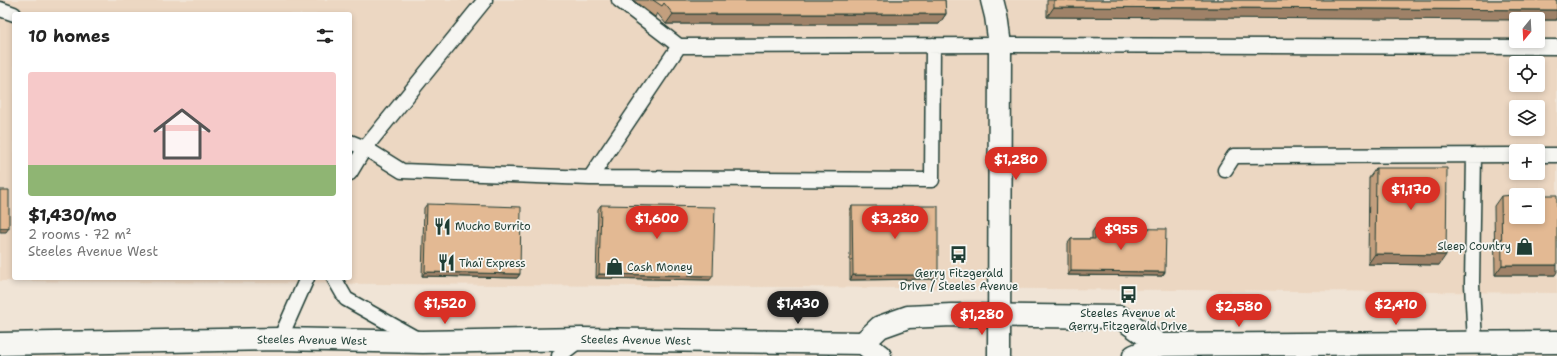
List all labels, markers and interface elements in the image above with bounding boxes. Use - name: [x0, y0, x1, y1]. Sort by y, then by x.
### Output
- north arrow: [1509, 12, 1545, 48]
- map controls: [1509, 12, 1545, 224]
- text: 10 homes: [28, 25, 110, 47]
- icon: filters: [314, 25, 336, 47]
- button: locate: [1509, 56, 1545, 92]
- icon: home: [146, 98, 218, 170]
- button: layers: [1509, 100, 1545, 136]
- button: +: [1509, 144, 1545, 180]
- pin: $1,280: [983, 147, 1049, 181]
- text: $1,280: [994, 151, 1038, 168]
- pin: $1,170: [1378, 177, 1444, 211]
- text: $1,170: [1391, 181, 1431, 198]
- button: −: [1509, 188, 1545, 224]
- text: $1,430/mo: [28, 204, 117, 226]
- pin: $1,600: [624, 206, 690, 240]
- pin: $3,280: [862, 206, 928, 240]
- text: $1,600: [635, 210, 679, 227]
- text: $3,280: [871, 210, 919, 227]
- restaurant icon: Mucho Burrito: [432, 216, 452, 236]
- pin: $955: [1097, 217, 1145, 251]
- place label: Mucho Burrito: [455, 219, 531, 234]
- text: $955: [1104, 221, 1138, 238]
- text: 2 rooms · 72 m²: [28, 226, 132, 243]
- shop icon: Sleep Country: [1514, 236, 1534, 256]
- place label: Sleep Country: [1437, 239, 1511, 254]
- text: Steeles Avenue West: [28, 243, 158, 260]
- bus stop icon: Gerry Fitzgerald Drive / Steeles Avenue: [949, 245, 969, 265]
- restaurant icon: Thaï Express: [436, 253, 456, 273]
- place label: Thaï Express: [459, 256, 526, 271]
- shop icon: Cash Money: [604, 257, 624, 277]
- place label: Cash Money: [627, 260, 693, 275]
- place label: Gerry Fitzgerald Drive / Steeles Avenue: [900, 266, 1018, 294]
- bus stop icon: Steeles Avenue at Gerry Fitzgerald Drive: [1118, 285, 1138, 305]
- pin: $1,520: [412, 291, 478, 325]
- pin: $1,430: [765, 291, 831, 325]
- pin: $2,410: [1363, 292, 1429, 326]
- pin: $2,580: [1206, 294, 1272, 328]
- text: $1,520: [423, 295, 467, 312]
- text: $1,430: [776, 295, 820, 312]
- text: $2,410: [1374, 296, 1418, 313]
- text: $2,580: [1215, 298, 1263, 315]
- pin: $1,280: [949, 302, 1015, 336]
- text: $1,280: [960, 306, 1004, 323]
- place label: Steeles Avenue at Gerry Fitzgerald Drive: [1068, 306, 1188, 334]
- street label: Steeles Avenue West: [257, 332, 367, 349]
- street label: Steeles Avenue West: [581, 332, 691, 349]

